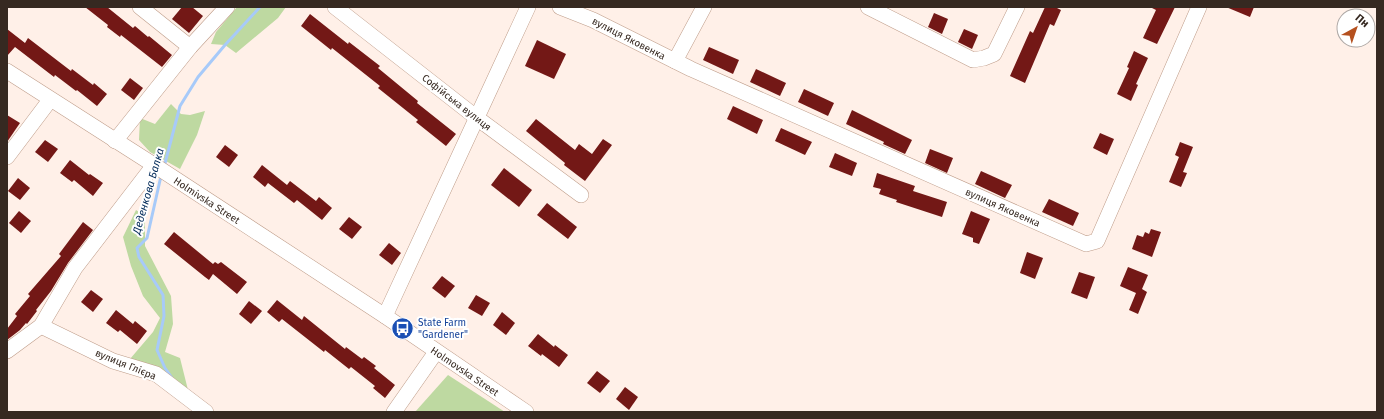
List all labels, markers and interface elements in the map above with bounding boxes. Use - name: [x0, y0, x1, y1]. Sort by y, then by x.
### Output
- north arrow: [1336, 8, 1376, 48]
- text: Пн: [1353, 11, 1372, 30]
- street label: вулиця Яковенка: [590, 15, 667, 63]
- street label: Софійська вулиця: [419, 71, 494, 134]
- water label: Деденкова Балка: [130, 147, 167, 236]
- street label: Holmivska Street: [171, 175, 242, 227]
- street label: вулиця Яковенка: [963, 186, 1042, 230]
- bus stop icon: State Farm "Gardener": [389, 315, 415, 341]
- place label: State Farm "Gardener": [418, 317, 468, 341]
- street label: Holmovska Street: [428, 345, 501, 399]
- street label: вулиця Глієра: [93, 346, 158, 383]

